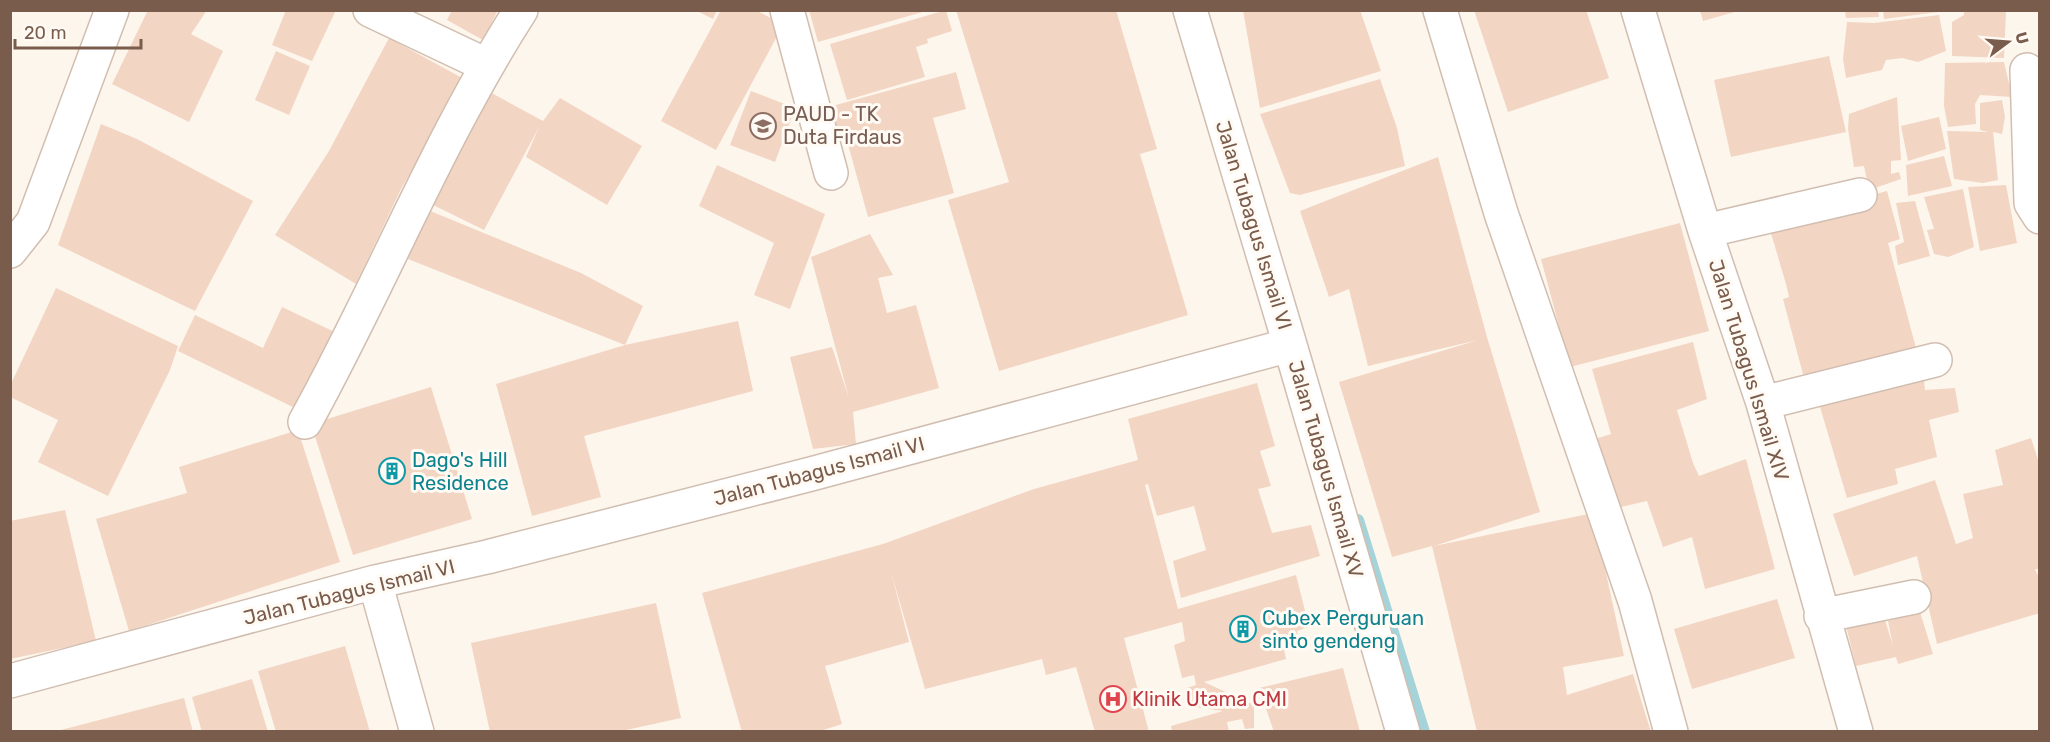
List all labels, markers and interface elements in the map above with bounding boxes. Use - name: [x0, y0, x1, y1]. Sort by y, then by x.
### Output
- scale bar: [15, 12, 141, 50]
- north arrow: [1978, 12, 2038, 72]
- text: 20 m: [24, 22, 66, 44]
- text: U: [2011, 30, 2033, 46]
- place label: PAUD - TK Duta Firdaus: [783, 102, 902, 149]
- school or university icon: PAUD - TK Duta Firdaus: [748, 111, 778, 141]
- street label: Jalan Tubagus Ismail VI: [1211, 118, 1297, 332]
- street label: Jalan Tubagus Ismail XIV: [1704, 256, 1794, 484]
- street label: Jalan Tubagus Ismail XV: [1283, 358, 1369, 580]
- street label: Jalan Tubagus Ismail VI: [711, 431, 927, 511]
- place label: Dago's Hill Residence: [412, 448, 509, 495]
- building icon: Dago's Hill Residence: [377, 456, 407, 486]
- street label: Jalan Tubagus Ismail VI: [241, 554, 457, 630]
- place label: Cubex Perguruan sinto gendeng: [1262, 606, 1424, 653]
- building icon: Cubex Perguruan sinto gendeng: [1228, 614, 1258, 644]
- hospital icon: Klinik Utama CMI: [1098, 684, 1128, 714]
- place label: Klinik Utama CMI: [1132, 687, 1287, 711]

